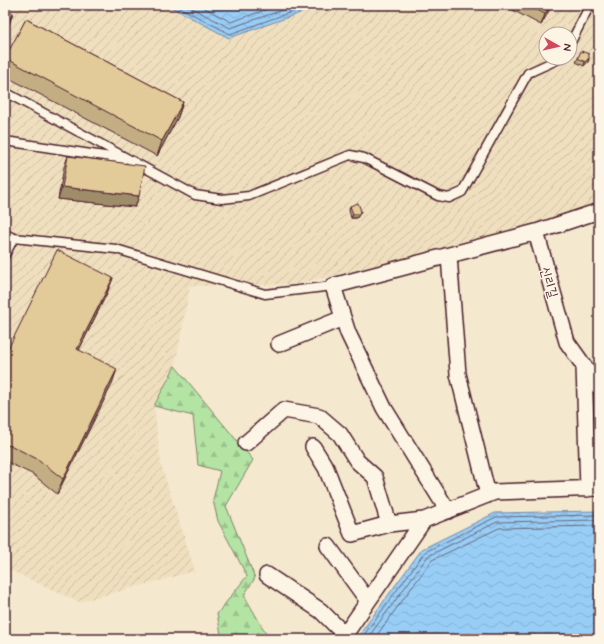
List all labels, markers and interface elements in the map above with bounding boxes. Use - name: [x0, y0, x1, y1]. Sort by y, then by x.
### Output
- north arrow: [538, 26, 578, 66]
- text: N: [559, 43, 574, 52]
- street label: 신리길: [536, 265, 561, 300]

